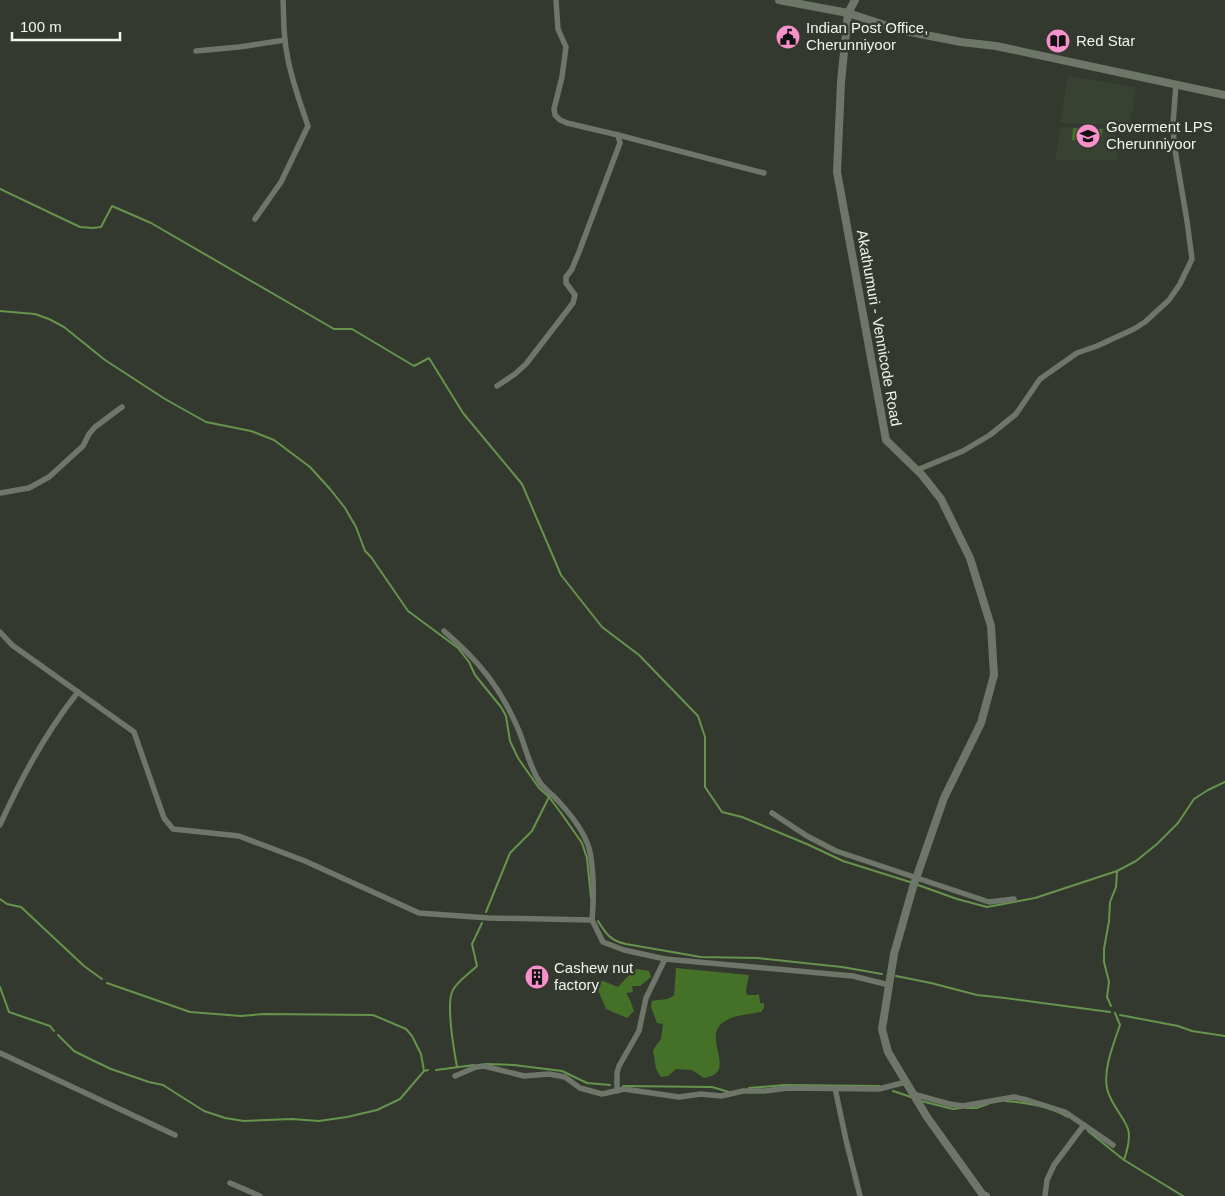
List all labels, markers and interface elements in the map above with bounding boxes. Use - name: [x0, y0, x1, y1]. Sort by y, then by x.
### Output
- scale bar: [12, 10, 120, 42]
- text: 100 m: [20, 18, 62, 35]
- place label: Indian Post Office, Cherunniyoor: [806, 19, 928, 53]
- public building icon: Indian Post Office, Cherunniyoor: [775, 24, 801, 50]
- library icon: Red Star: [1045, 28, 1071, 54]
- place label: Red Star: [1076, 32, 1135, 49]
- place label: Goverment LPS Cherunniyoor: [1106, 118, 1213, 152]
- school or university icon: Goverment LPS Cherunniyoor: [1075, 123, 1101, 149]
- street label: Akathumuri - Vennicode Road: [854, 228, 905, 428]
- place label: Cashew nut factory: [554, 959, 634, 993]
- building icon: Cashew nut factory: [524, 964, 550, 990]

